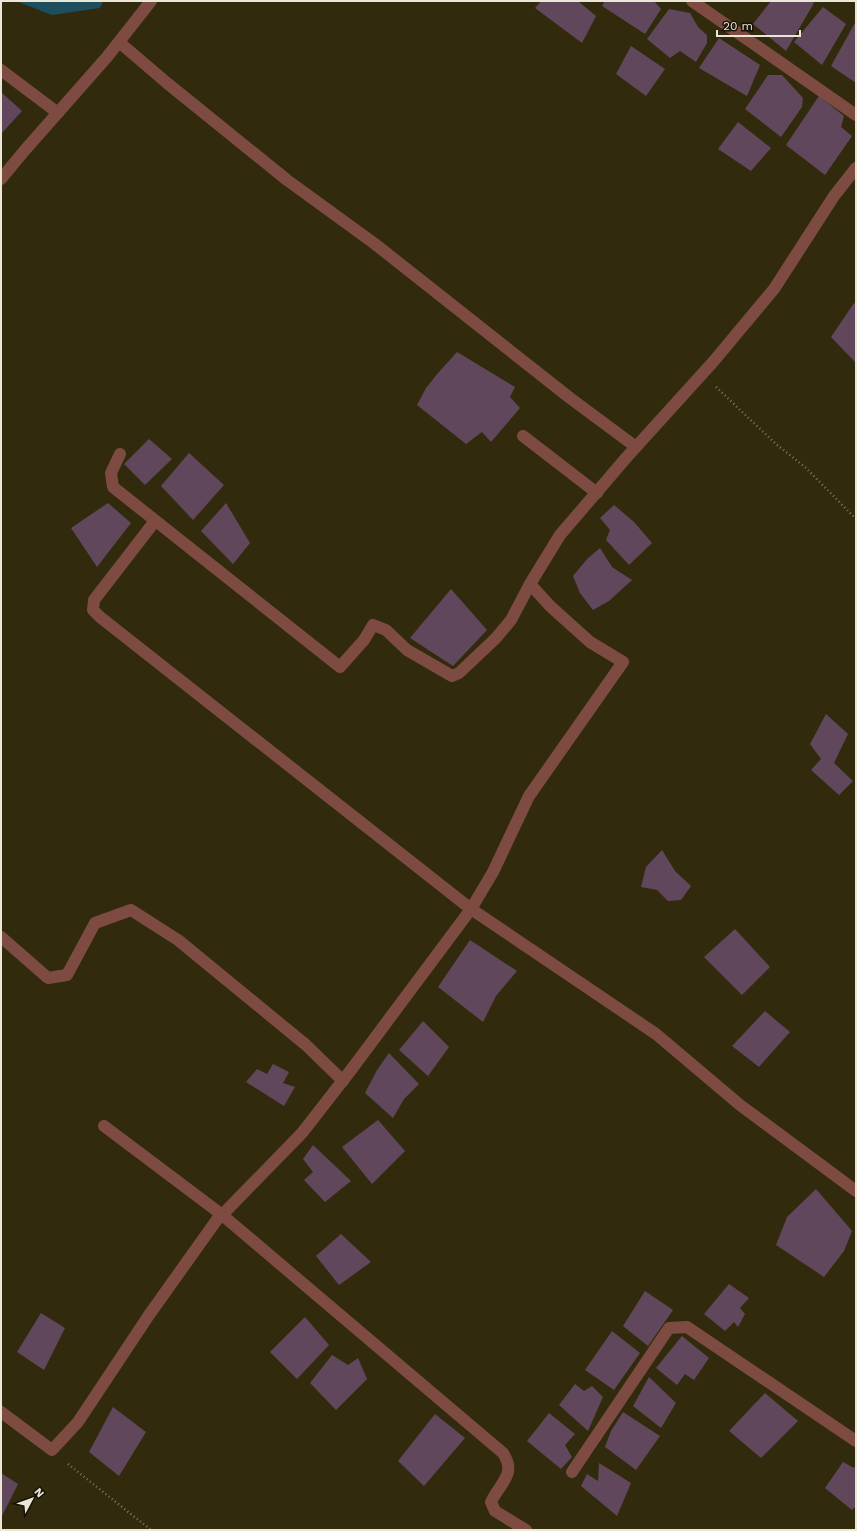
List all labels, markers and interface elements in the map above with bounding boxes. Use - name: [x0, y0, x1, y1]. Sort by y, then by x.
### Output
- scale bar: [717, 12, 800, 38]
- text: 20 m: [723, 19, 753, 33]
- north arrow: [12, 1479, 52, 1519]
- text: N: [32, 1485, 47, 1500]

